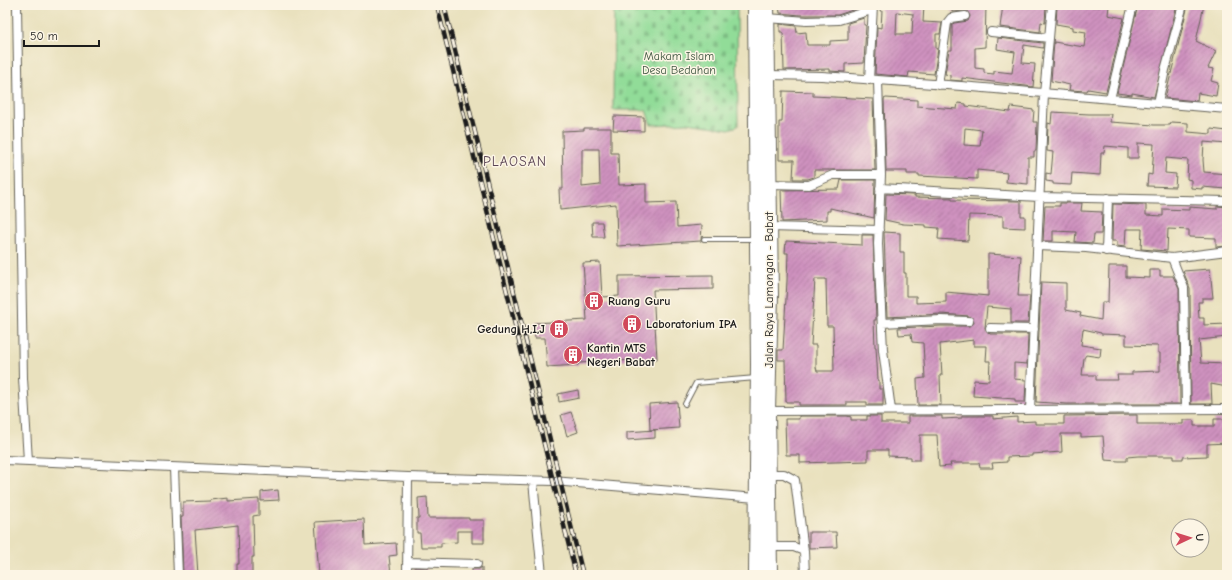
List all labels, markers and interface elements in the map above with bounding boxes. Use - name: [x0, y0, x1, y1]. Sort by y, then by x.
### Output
- scale bar: [24, 22, 99, 48]
- text: 50 m: [30, 29, 58, 43]
- park label: Makam Islam Desa Bedahan: [642, 49, 716, 77]
- district label: PLAOSAN: [483, 153, 547, 170]
- street label: Jalan Raya Lamongan - Babat: [762, 211, 776, 368]
- building icon: Ruang Guru: [583, 290, 605, 312]
- place label: Ruang Guru: [608, 294, 670, 308]
- building icon: Laboratorium IPA: [621, 313, 643, 335]
- place label: Laboratorium IPA: [646, 317, 737, 331]
- building icon: Gedung H,I,J: [548, 318, 570, 340]
- place label: Gedung H,I,J: [477, 322, 545, 336]
- place label: Kantin MTS Negeri Babat: [587, 341, 656, 369]
- building icon: Kantin MTS Negeri Babat: [562, 344, 584, 366]
- north arrow: [1170, 518, 1210, 558]
- text: U: [1193, 533, 1206, 541]

